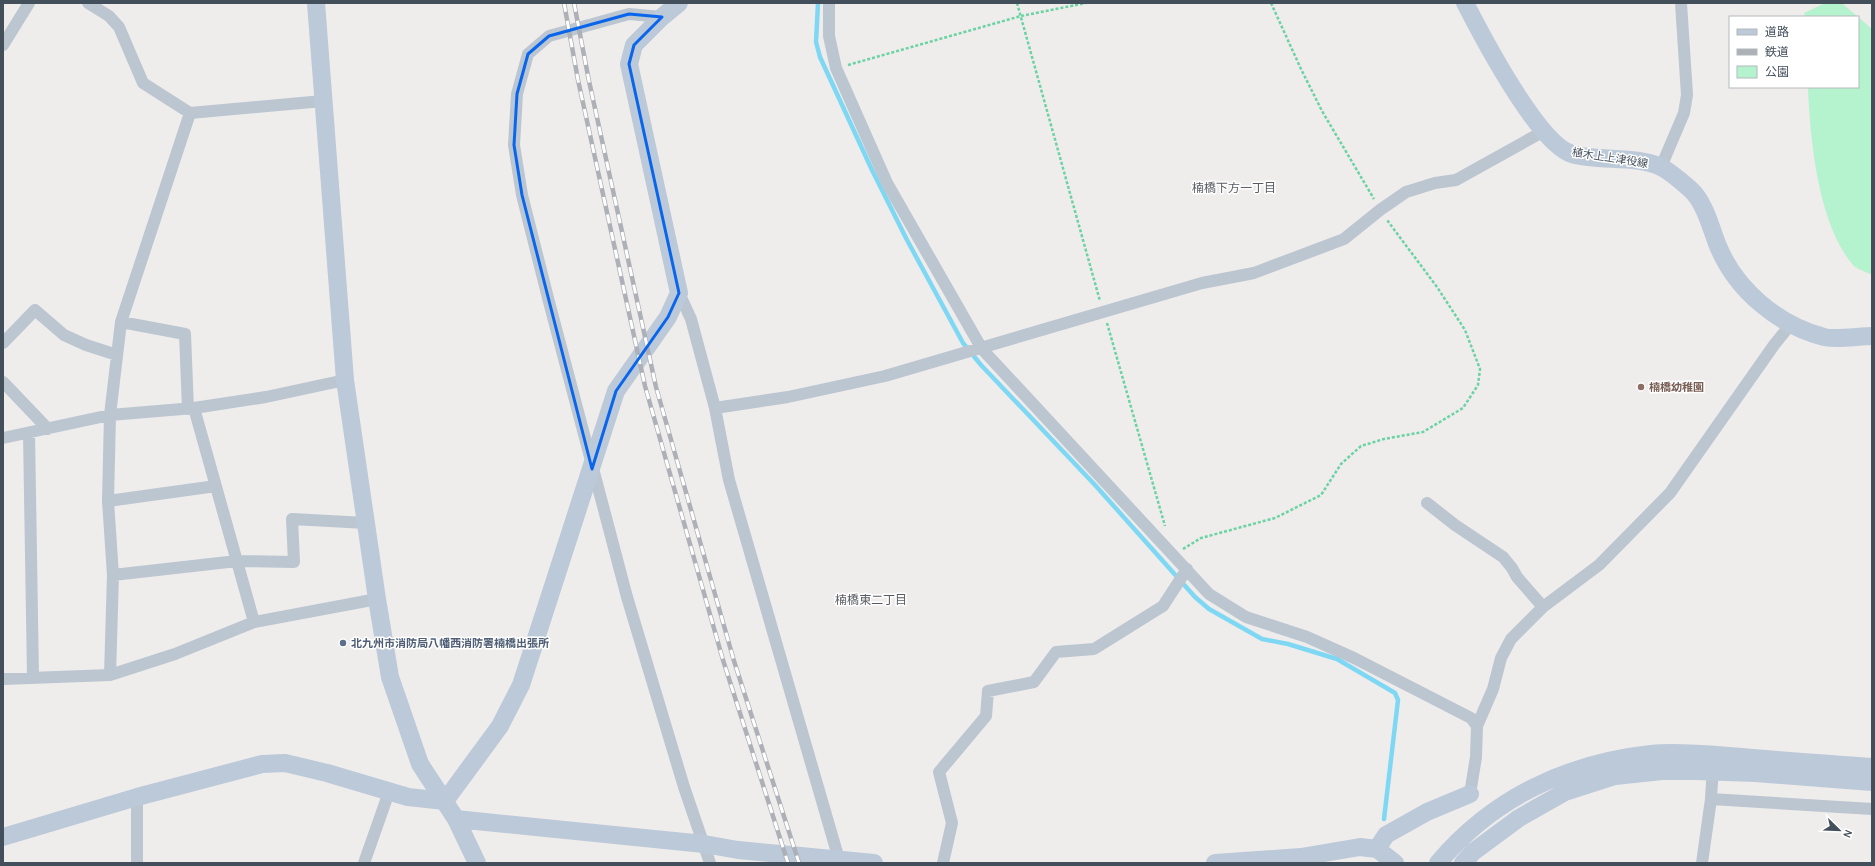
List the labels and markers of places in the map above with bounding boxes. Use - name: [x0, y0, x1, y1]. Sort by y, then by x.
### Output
- place label: 楠橋幼稚園: [1649, 381, 1704, 394]
- marker: 楠橋幼稚園: [1636, 382, 1646, 392]
- place label: 北九州市消防局八幡西消防署楠橋出張所: [351, 637, 549, 650]
- marker: 北九州市消防局八幡西消防署楠橋出張所: [338, 638, 348, 648]

